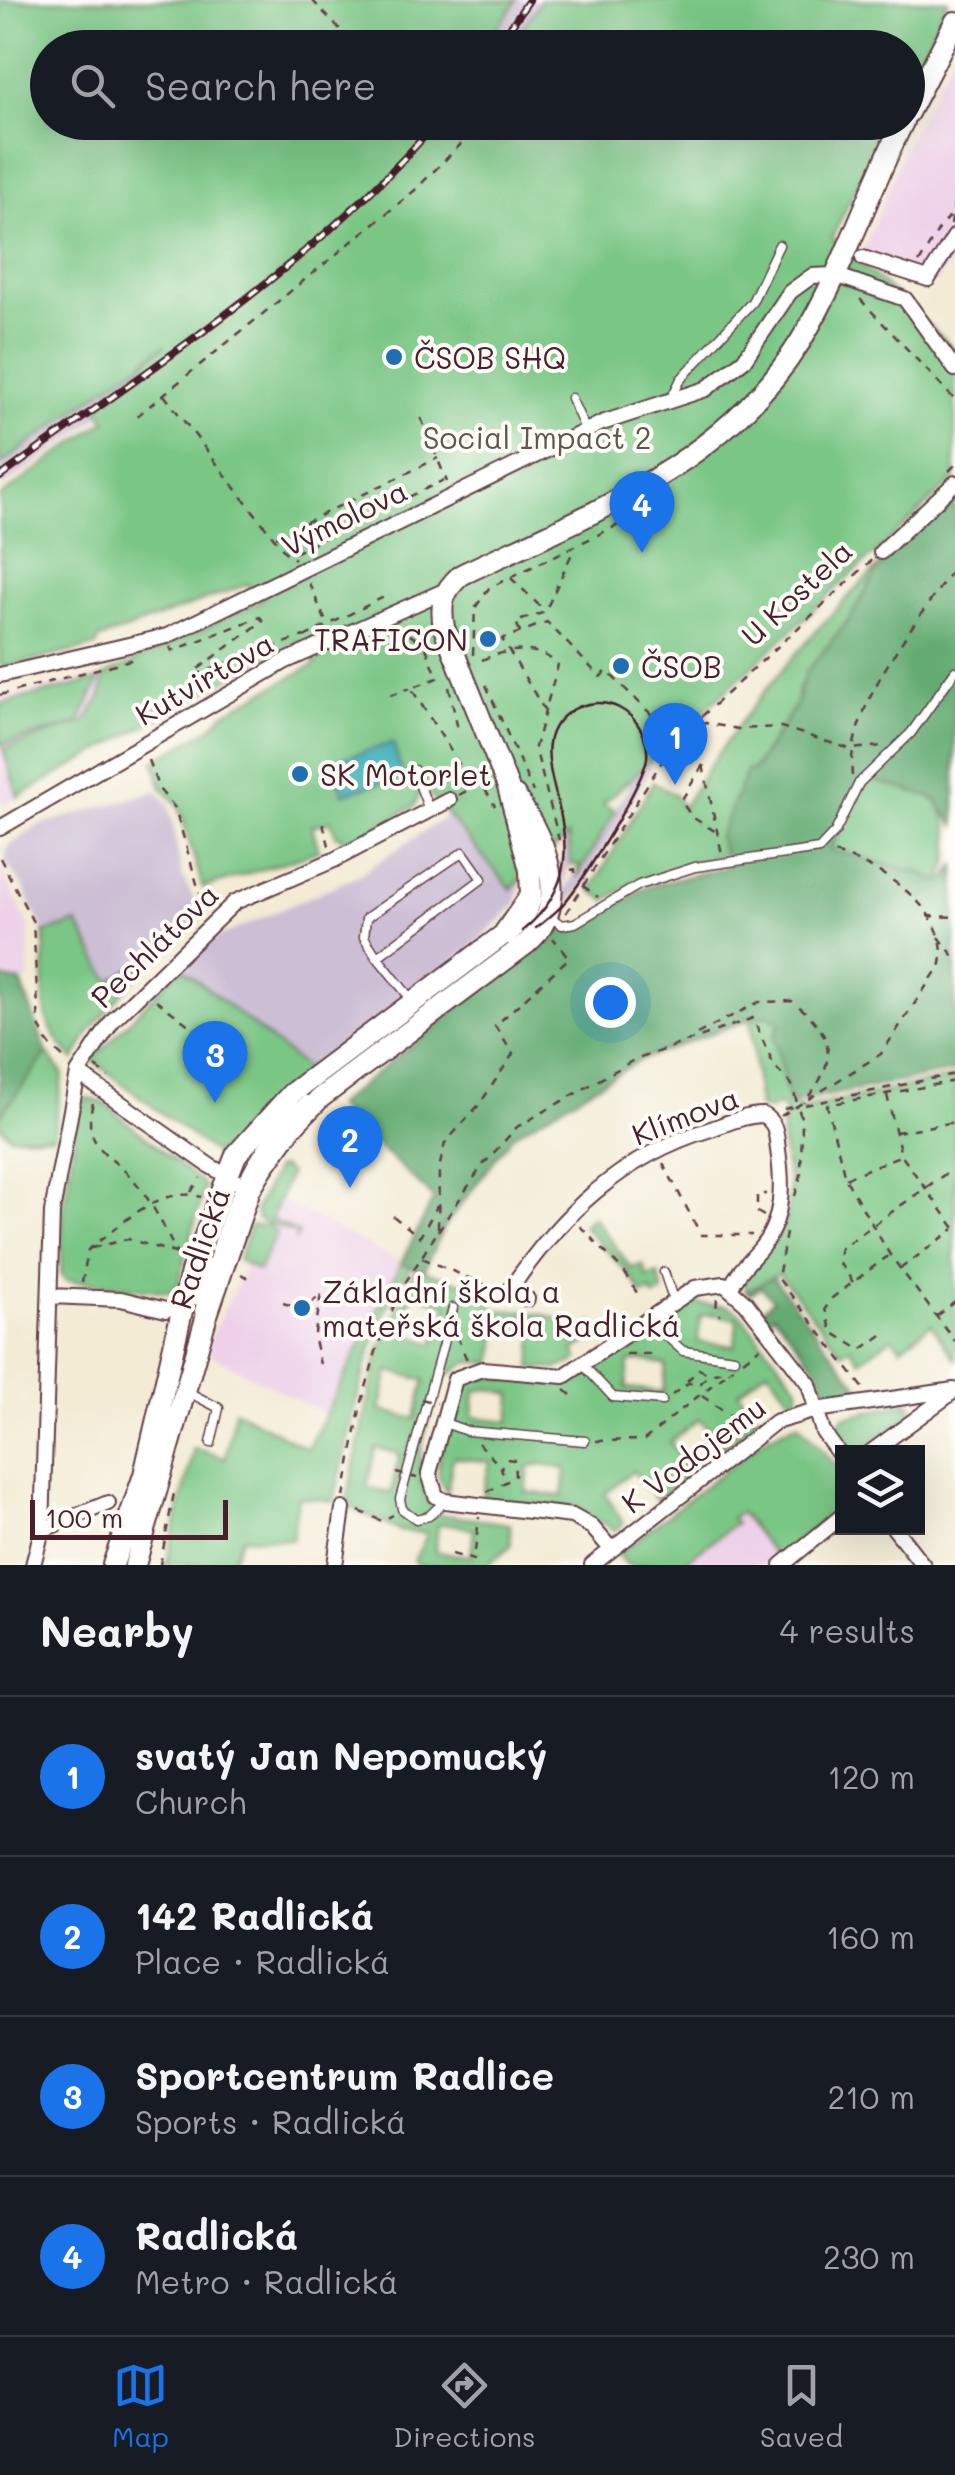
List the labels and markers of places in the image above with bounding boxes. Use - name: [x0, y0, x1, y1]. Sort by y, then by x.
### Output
- place label: ČSOB SHQ: [414, 337, 566, 377]
- marker: ČSOB SHQ: [383, 346, 405, 368]
- pin: 4: [610, 470, 674, 553]
- place label: TRAFICON: [314, 619, 468, 659]
- marker: TRAFICON: [477, 628, 499, 650]
- place label: ČSOB: [641, 646, 722, 686]
- marker: ČSOB: [610, 655, 632, 677]
- pin: 1: [642, 702, 708, 785]
- place label: SK Motorlet: [320, 754, 492, 794]
- marker: SK Motorlet: [289, 763, 311, 785]
- pin: 3: [182, 1020, 248, 1103]
- pin: 2: [318, 1106, 382, 1188]
- place label: Základní škola a mateřská škola Radlická: [322, 1271, 680, 1345]
- marker: Základní škola a mateřská škola Radlická: [291, 1297, 313, 1319]

